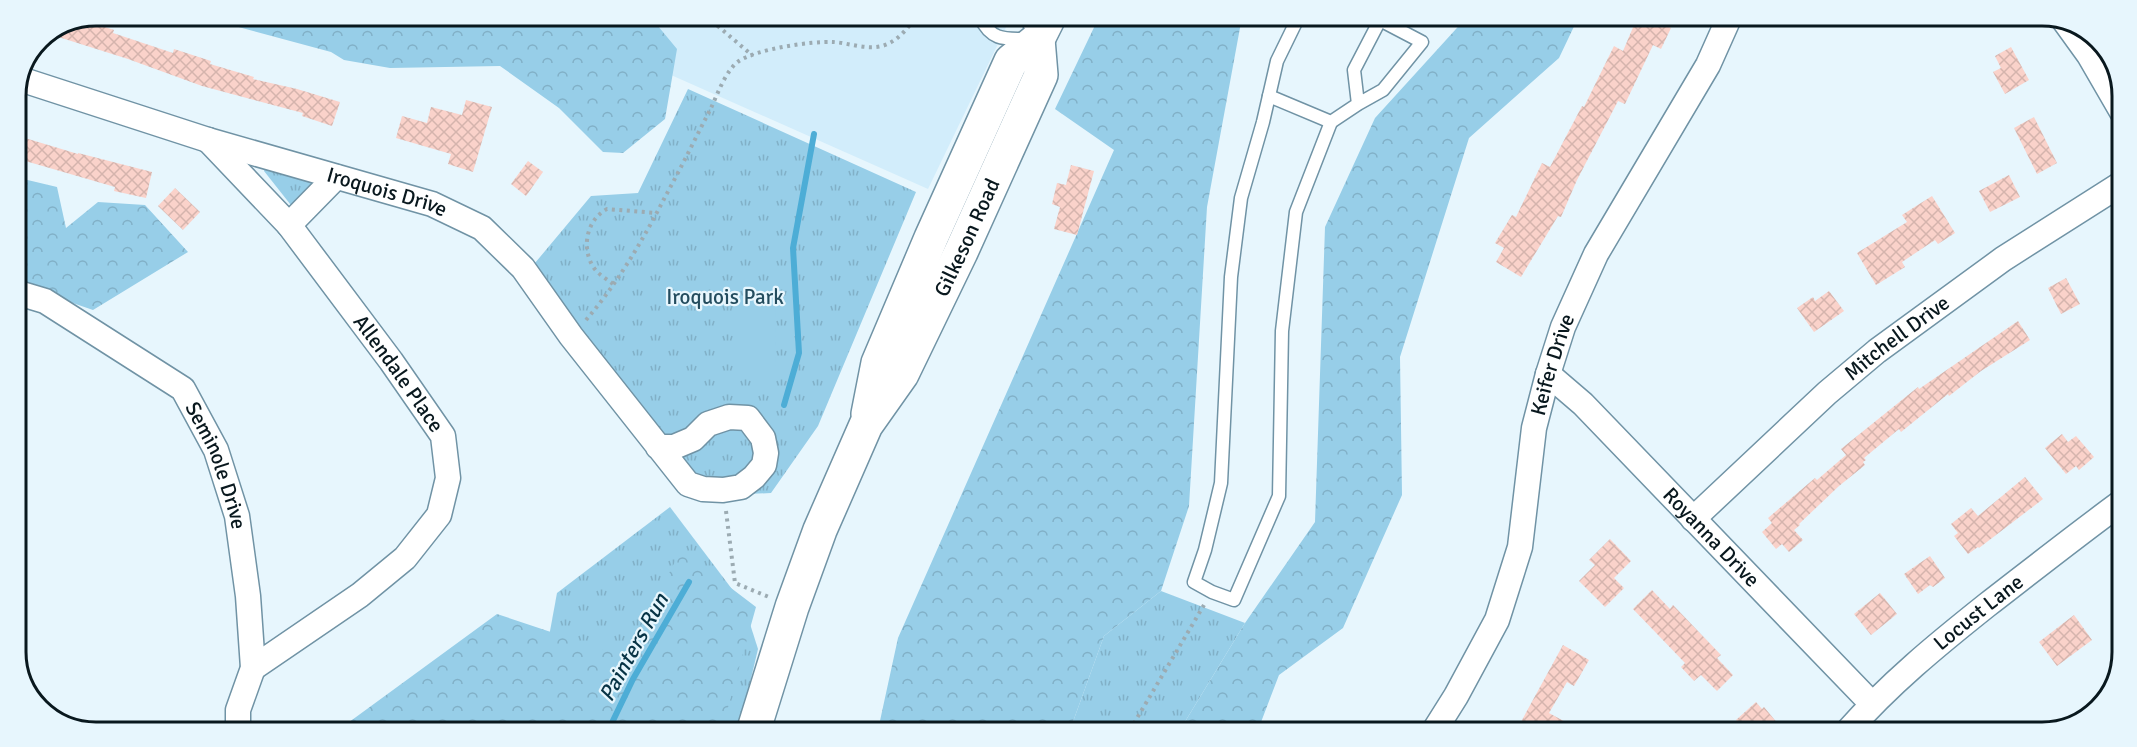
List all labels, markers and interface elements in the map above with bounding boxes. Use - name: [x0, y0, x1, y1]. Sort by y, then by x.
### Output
- street label: Iroquois Drive: [324, 162, 452, 222]
- street label: Gilkeson Road: [928, 174, 1006, 301]
- park label: Iroquois Park: [666, 284, 784, 310]
- street label: Mitchell Drive: [1839, 290, 1954, 386]
- street label: Allendale Place: [348, 309, 449, 437]
- street label: Keifer Drive: [1525, 310, 1580, 418]
- street label: Seminole Drive: [179, 397, 252, 531]
- street label: Royanna Drive: [1657, 482, 1765, 592]
- street label: Locust Lane: [1928, 569, 2029, 656]
- water label: Painters Run: [593, 588, 675, 706]

